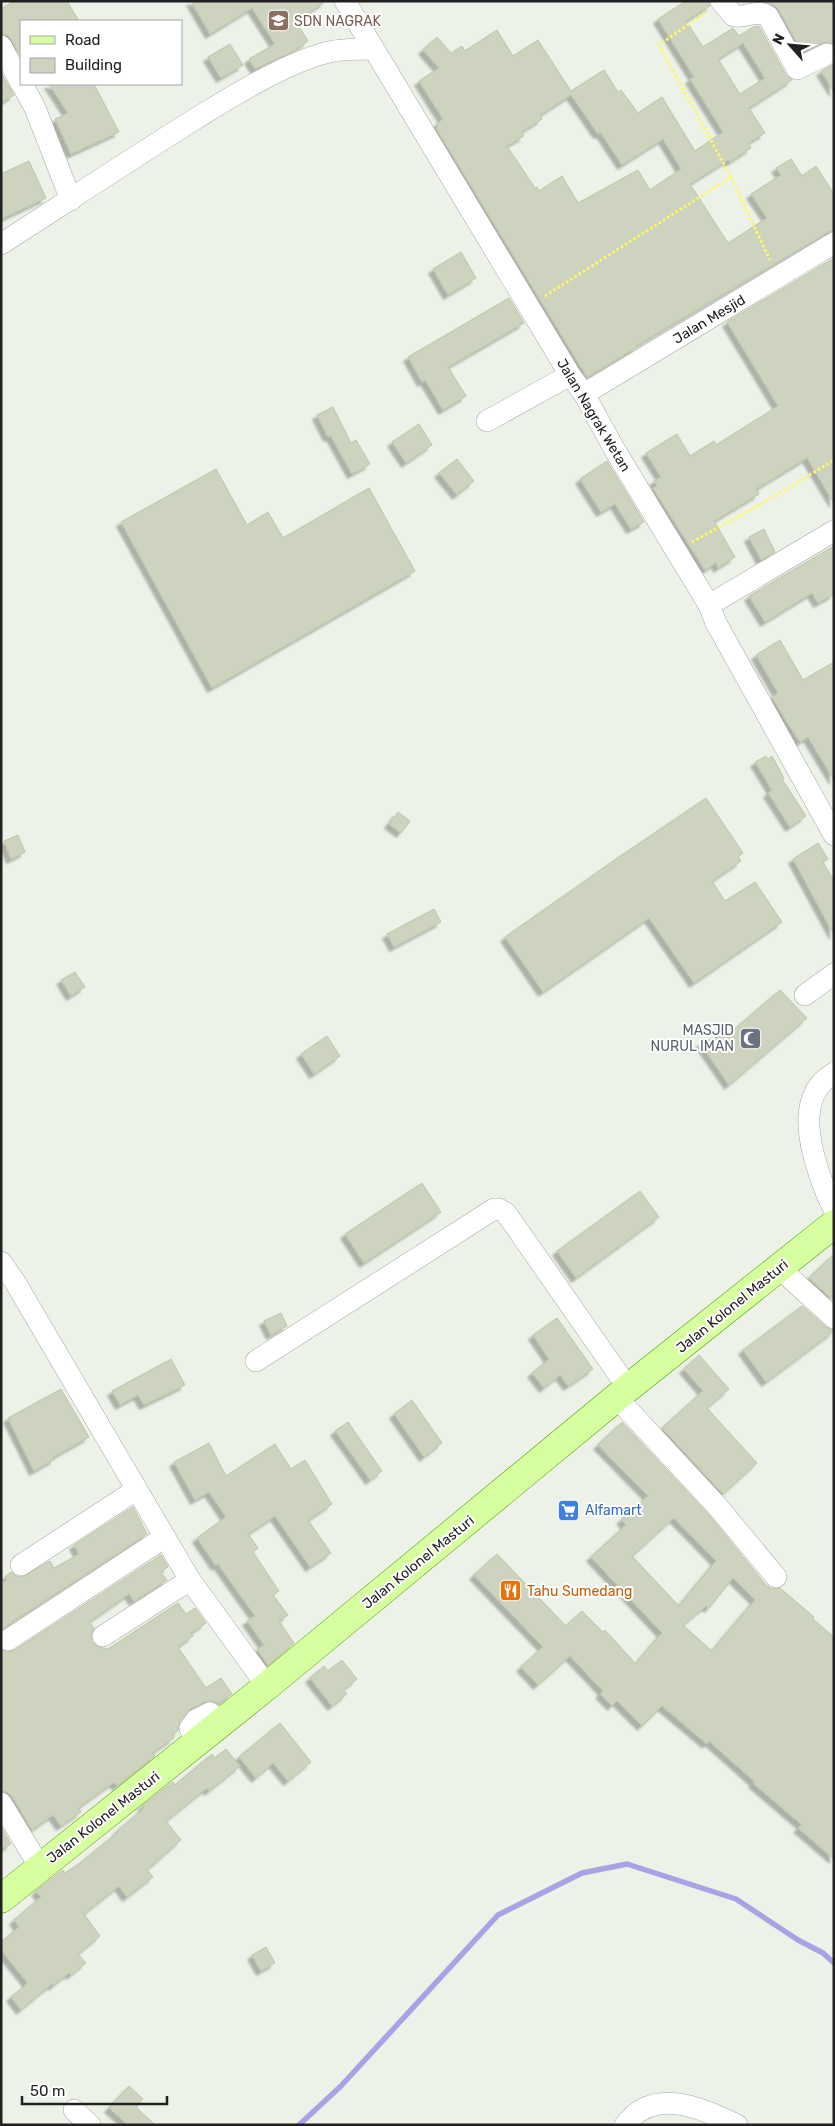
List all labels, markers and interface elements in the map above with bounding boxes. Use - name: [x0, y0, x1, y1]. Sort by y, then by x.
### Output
- school or university icon: SDN NAGRAK: [266, 9, 290, 33]
- place label: SDN NAGRAK: [294, 13, 382, 30]
- legend: [20, 20, 182, 85]
- north arrow: [765, 20, 815, 70]
- text: Road: [65, 31, 101, 49]
- text: N: [769, 31, 789, 48]
- text: Building: [65, 56, 122, 74]
- street label: Jalan Mesjid: [670, 291, 748, 348]
- street label: Jalan Nagrak Wetan: [553, 356, 634, 475]
- place label: MASJID NURUL IMAN: [650, 1022, 734, 1055]
- mosque icon: MASJID NURUL IMAN: [738, 1026, 762, 1050]
- street label: Jalan Kolonel Masturi: [673, 1256, 792, 1357]
- supermarket icon: Alfamart: [557, 1498, 581, 1522]
- place label: Alfamart: [585, 1502, 642, 1519]
- street label: Jalan Kolonel Masturi: [359, 1512, 478, 1613]
- restaurant icon: Tahu Sumedang: [499, 1579, 523, 1603]
- place label: Tahu Sumedang: [527, 1583, 632, 1600]
- street label: Jalan Kolonel Masturi: [43, 1768, 163, 1867]
- scale bar: [22, 2074, 168, 2106]
- text: 50 m: [30, 2082, 65, 2100]

